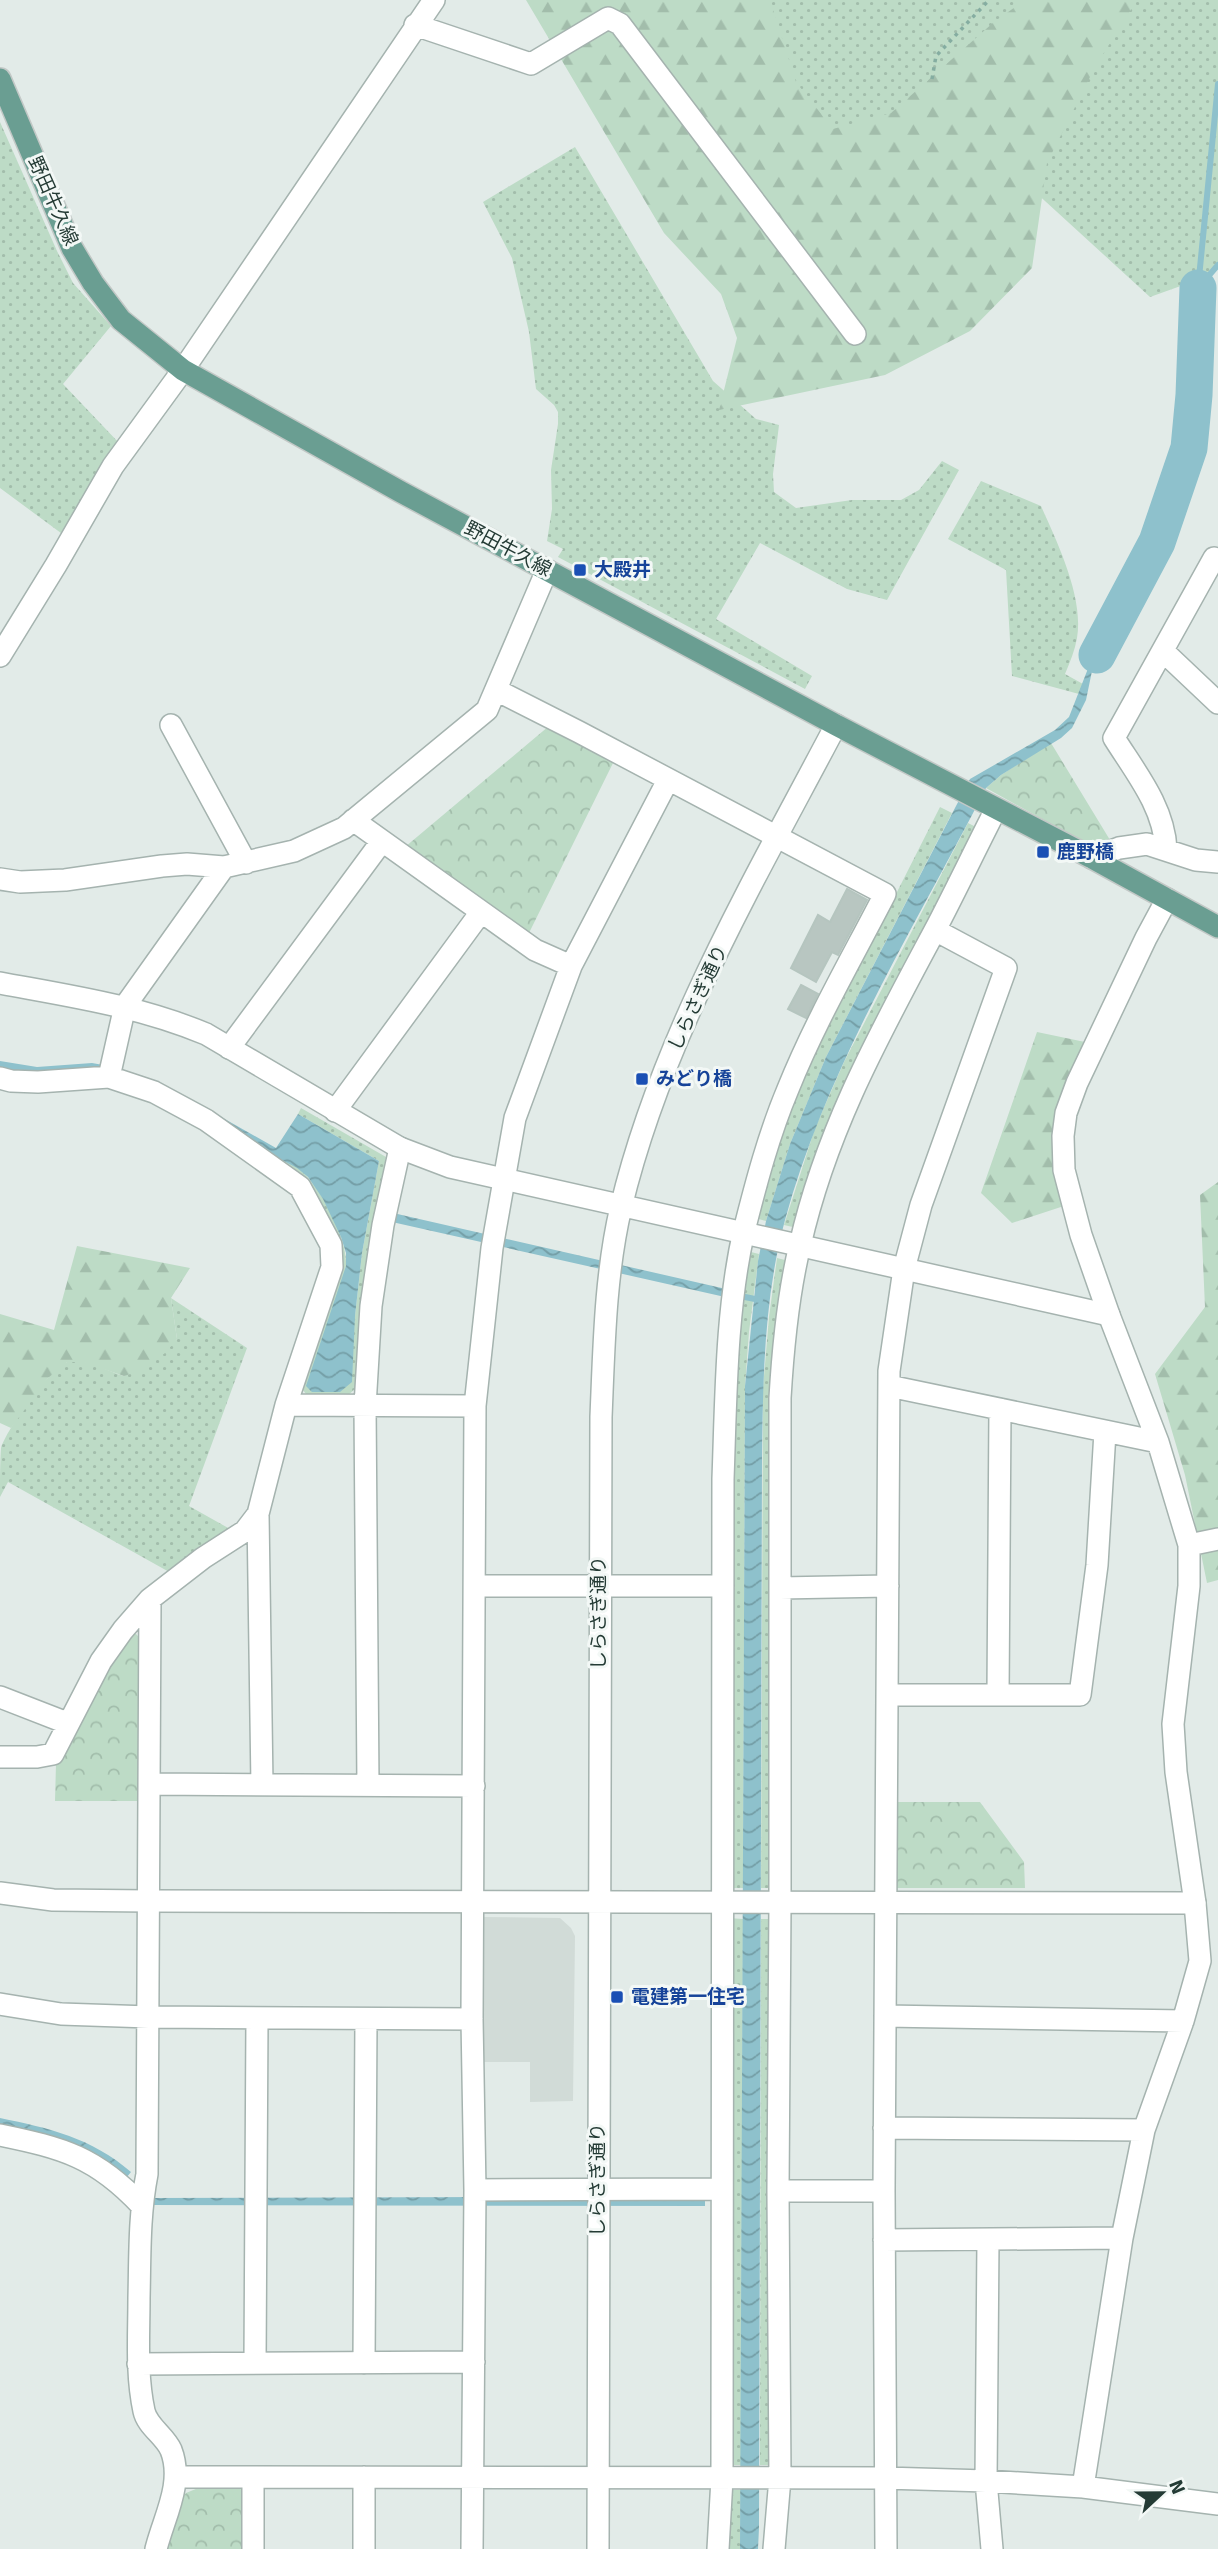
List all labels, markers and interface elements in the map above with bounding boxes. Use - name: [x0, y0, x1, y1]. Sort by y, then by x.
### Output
- street label: 野田牛久線: [23, 153, 83, 249]
- street label: 野田牛久線: [460, 516, 556, 582]
- place label: 大殿井: [594, 558, 651, 582]
- marker: 大殿井: [572, 562, 588, 578]
- place label: 鹿野橋: [1057, 840, 1114, 864]
- marker: 鹿野橋: [1035, 844, 1051, 860]
- street label: しらさぎ通り: [663, 941, 733, 1055]
- place label: みどり橋: [656, 1067, 732, 1091]
- marker: みどり橋: [634, 1071, 650, 1087]
- street label: しらさぎ通り: [587, 1556, 611, 1670]
- place label: 電建第一住宅: [631, 1985, 745, 2009]
- marker: 電建第一住宅: [609, 1989, 625, 2005]
- street label: しらさぎ通り: [586, 2123, 610, 2237]
- north arrow: [1127, 2458, 1197, 2528]
- text: N: [1163, 2476, 1190, 2498]

